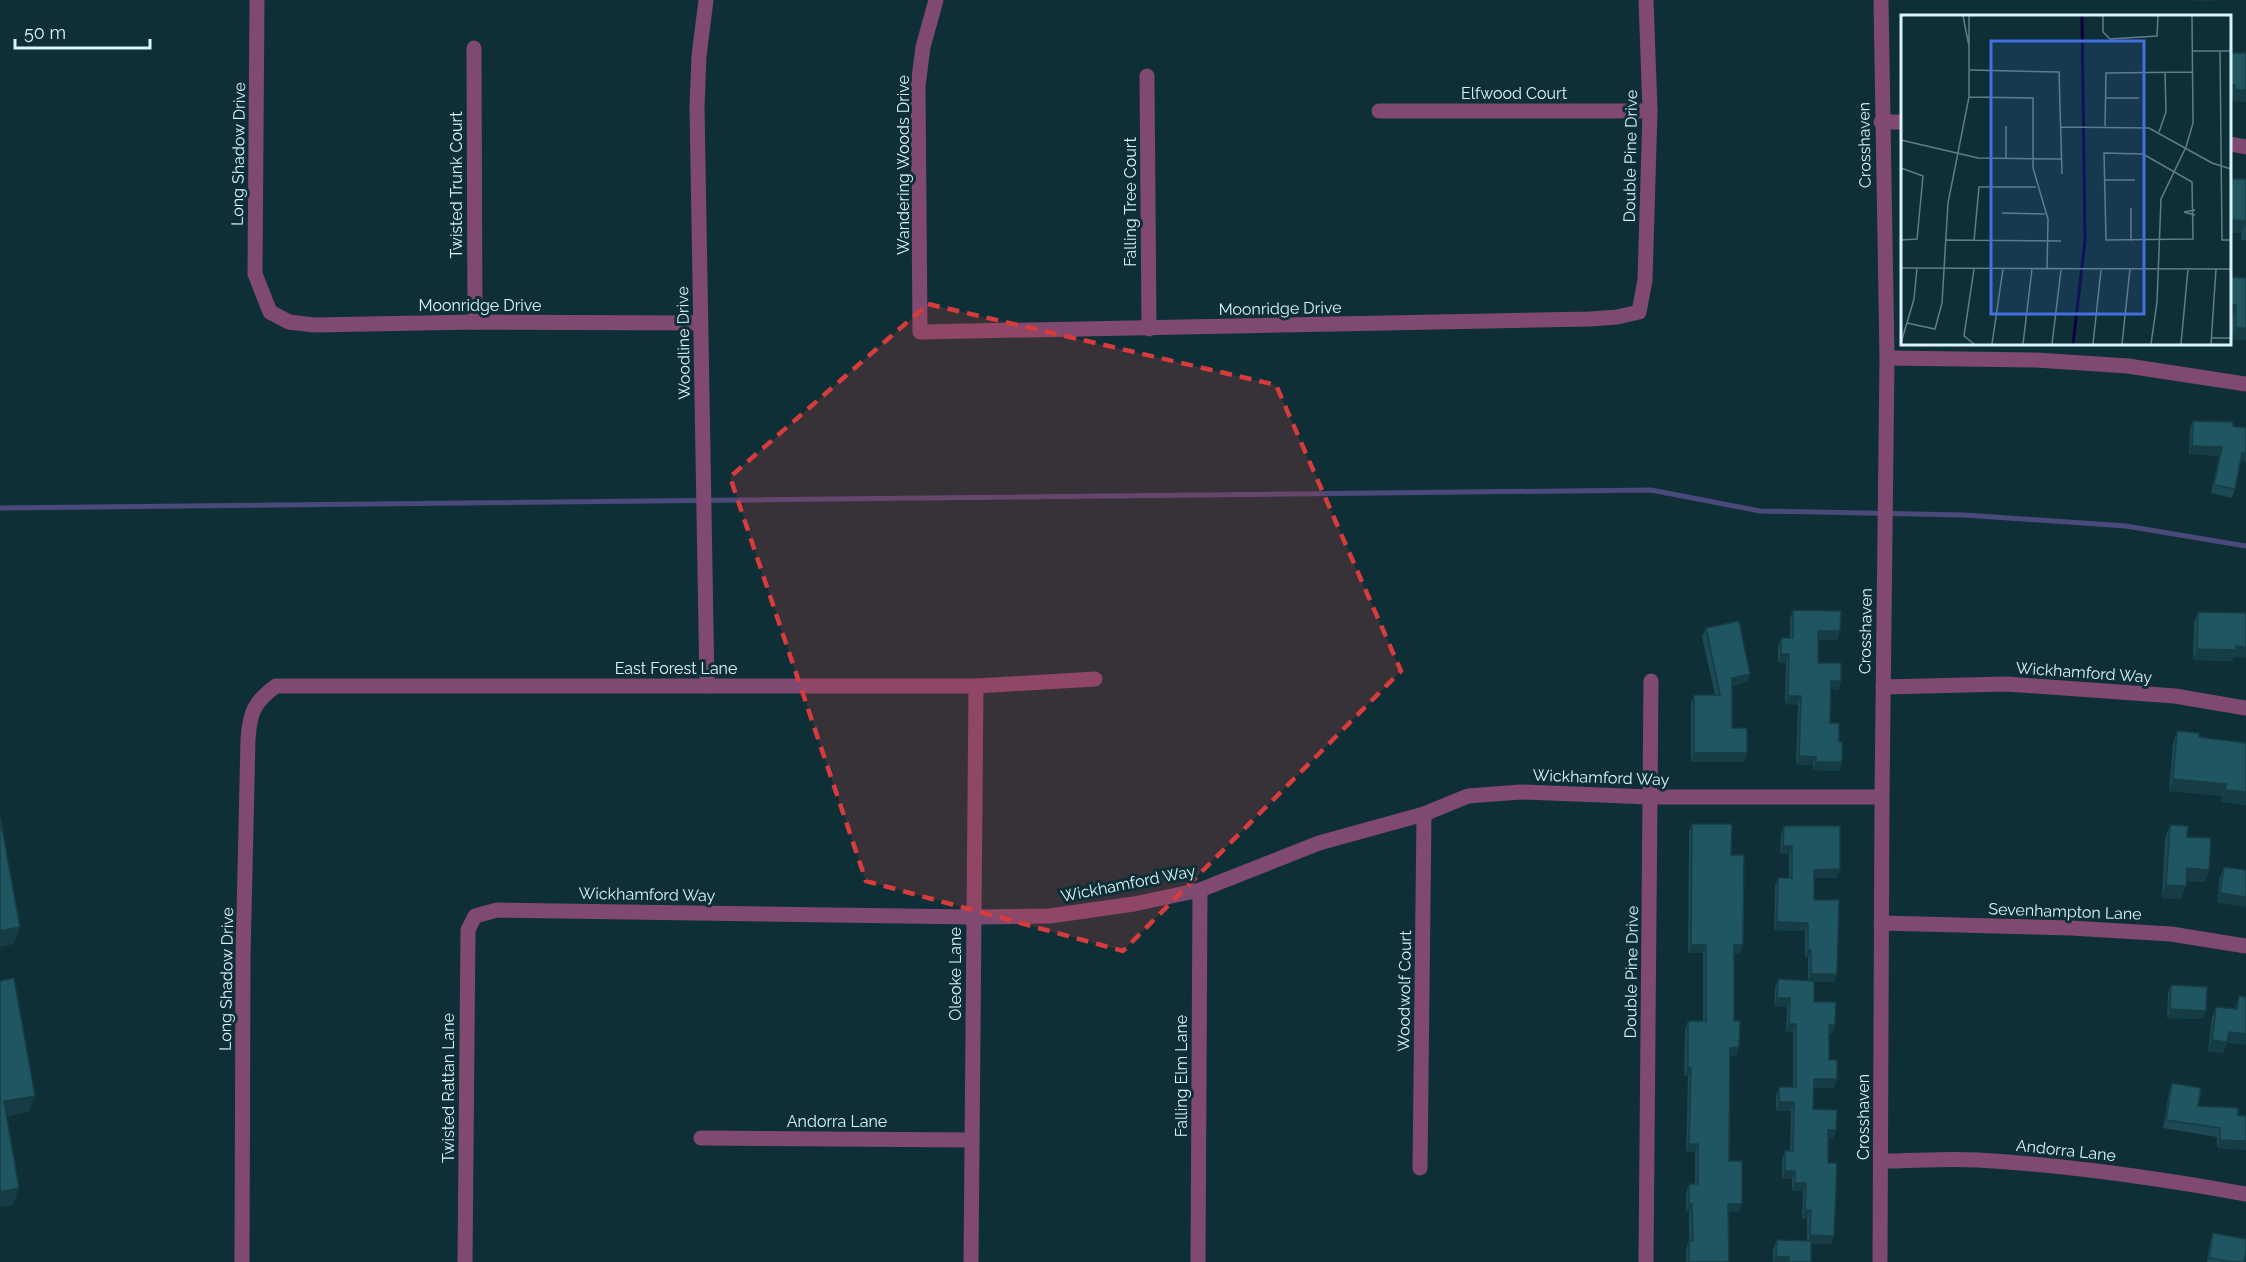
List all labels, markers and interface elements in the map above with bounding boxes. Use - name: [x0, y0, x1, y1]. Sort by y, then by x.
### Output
- scale bar: [15, 12, 150, 50]
- inset map: [1901, 15, 2231, 345]
- text: 50 m: [24, 22, 66, 43]
- street label: Wandering Woods Drive: [894, 75, 913, 255]
- street label: Long Shadow Drive: [228, 82, 249, 226]
- street label: Elfwood Court: [1461, 84, 1568, 103]
- street label: Double Pine Drive: [1620, 90, 1641, 222]
- street label: Crosshaven: [1854, 102, 1875, 188]
- street label: Twisted Trunk Court: [447, 111, 466, 259]
- street label: Falling Tree Court: [1121, 137, 1140, 267]
- street label: Woodline Drive: [673, 286, 694, 400]
- street label: Moonridge Drive: [419, 296, 541, 315]
- street label: Moonridge Drive: [1218, 298, 1342, 319]
- street label: Crosshaven: [1855, 588, 1876, 674]
- street label: Wickhamford Way: [2015, 658, 2153, 687]
- street label: East Forest Lane: [615, 659, 737, 678]
- street label: Wickhamford Way: [1532, 766, 1670, 789]
- street label: Wickhamford Way: [1059, 861, 1197, 906]
- street label: Wickhamford Way: [579, 884, 716, 905]
- street label: Sevenhampton Lane: [1988, 899, 2142, 924]
- street label: Double Pine Drive: [1621, 906, 1642, 1038]
- street label: Long Shadow Drive: [216, 907, 237, 1051]
- street label: Oleoke Lane: [946, 927, 965, 1021]
- street label: Woodwolf Court: [1394, 930, 1415, 1052]
- street label: Twisted Rattan Lane: [439, 1013, 458, 1163]
- street label: Falling Elm Lane: [1172, 1015, 1191, 1137]
- street label: Crosshaven: [1854, 1074, 1873, 1160]
- street label: Andorra Lane: [787, 1112, 887, 1131]
- street label: Andorra Lane: [2015, 1136, 2117, 1165]

